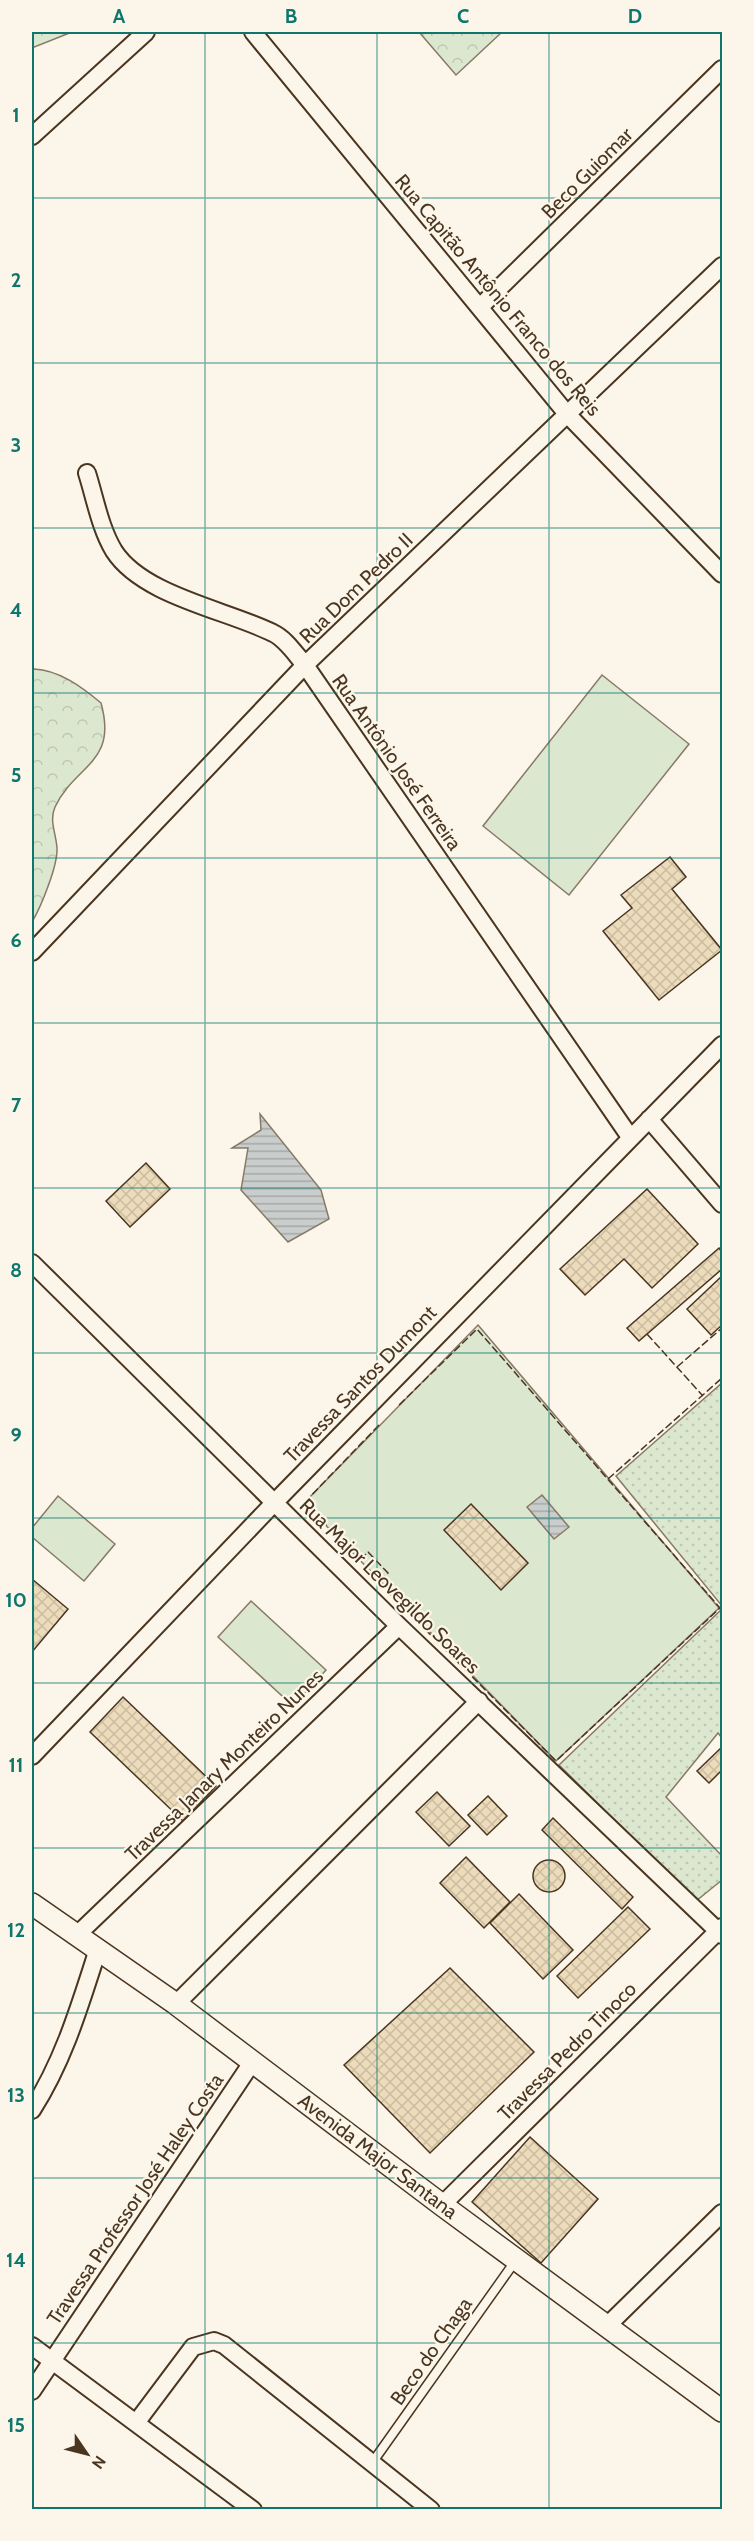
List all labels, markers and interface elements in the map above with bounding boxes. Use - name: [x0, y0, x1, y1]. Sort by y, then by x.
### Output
- text: A: [113, 4, 126, 28]
- text: B: [285, 4, 297, 28]
- text: C: [457, 4, 469, 28]
- text: D: [628, 4, 642, 28]
- text: 1: [12, 103, 20, 127]
- street label: Beco Guiomar: [536, 122, 638, 224]
- street label: Rua Capitão Antônio Franco dos Reis: [390, 169, 606, 421]
- text: 2: [11, 268, 21, 292]
- text: 3: [11, 433, 21, 457]
- street label: Rua Dom Pedro II: [294, 528, 418, 648]
- text: 4: [10, 598, 22, 622]
- street label: Rua Antônio José Ferreira: [327, 669, 467, 855]
- text: 5: [11, 763, 21, 787]
- text: 6: [10, 928, 22, 952]
- text: 7: [11, 1093, 22, 1117]
- text: 8: [10, 1258, 22, 1282]
- street label: Travessa Santos Dumont: [279, 1300, 441, 1467]
- text: 9: [10, 1423, 22, 1447]
- street label: Rua Major Leovegildo Soares: [295, 1493, 485, 1679]
- text: 10: [5, 1588, 27, 1612]
- street label: Travessa Janary Monteiro Nunes: [120, 1664, 328, 1866]
- text: 11: [9, 1753, 23, 1777]
- text: 12: [7, 1918, 25, 1942]
- street label: Travessa Pedro Tinoco: [493, 1977, 641, 2125]
- street label: Travessa Professor José Haley Costa: [42, 2069, 228, 2329]
- text: 13: [7, 2083, 25, 2107]
- street label: Avenida Major Santana: [294, 2088, 463, 2224]
- text: 14: [6, 2248, 26, 2272]
- street label: Beco do Chaga: [385, 2292, 477, 2409]
- text: 15: [7, 2413, 25, 2437]
- north arrow: [57, 2424, 117, 2484]
- text: N: [88, 2452, 110, 2472]

